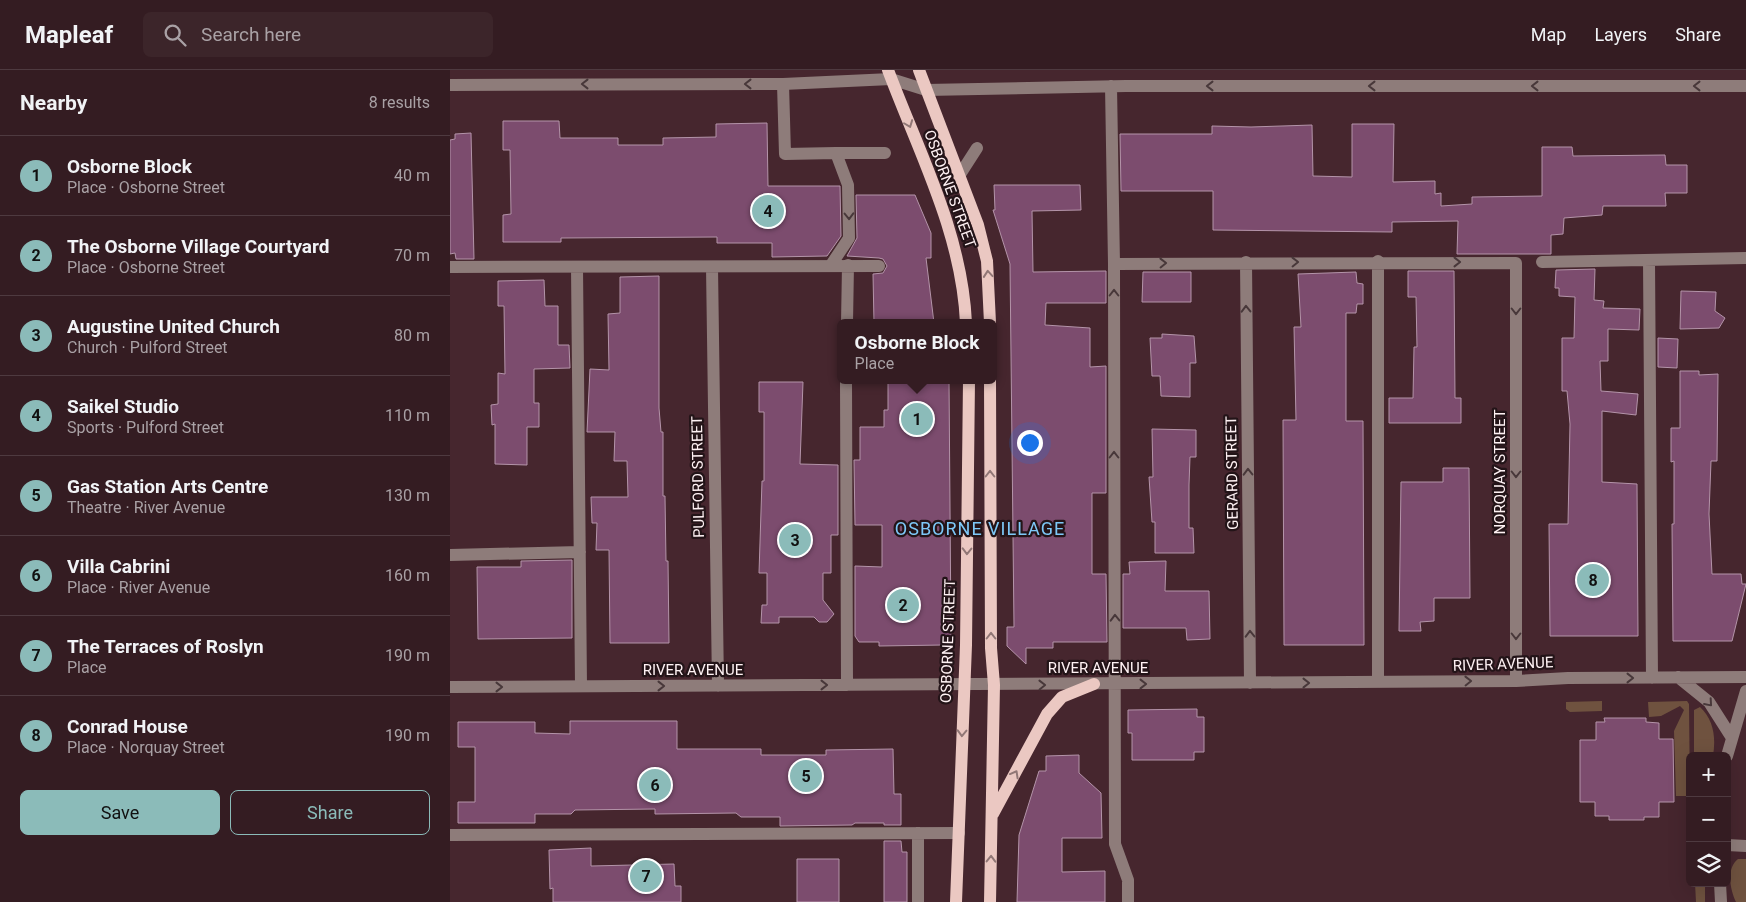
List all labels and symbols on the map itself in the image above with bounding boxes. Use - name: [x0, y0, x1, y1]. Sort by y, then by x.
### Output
- one-way arrow: [581, 79, 589, 89]
- one-way arrow: [744, 79, 752, 89]
- one-way arrow: [1206, 81, 1214, 91]
- one-way arrow: [1368, 81, 1376, 91]
- one-way arrow: [1531, 81, 1538, 91]
- one-way arrow: [1693, 81, 1701, 91]
- one-way arrow: [903, 119, 913, 128]
- street label: OSBORNE STREET: [920, 127, 980, 251]
- pin: 4: [752, 192, 784, 230]
- one-way arrow: [843, 212, 854, 220]
- one-way arrow: [1291, 257, 1299, 267]
- one-way arrow: [1454, 257, 1461, 267]
- one-way arrow: [1160, 258, 1167, 268]
- one-way arrow: [982, 270, 993, 278]
- one-way arrow: [1109, 289, 1119, 296]
- one-way arrow: [1241, 305, 1251, 313]
- one-way arrow: [1511, 308, 1521, 316]
- pin: 1: [901, 400, 933, 438]
- street label: NORQUAY STREET: [1491, 409, 1509, 535]
- street label: PULFORD STREET: [688, 416, 708, 538]
- street label: GERARD STREET: [1222, 416, 1242, 530]
- your location: [1017, 430, 1043, 456]
- one-way arrow: [1109, 451, 1119, 459]
- one-way arrow: [1243, 468, 1253, 476]
- one-way arrow: [985, 470, 995, 478]
- one-way arrow: [1511, 470, 1521, 478]
- district label: OSBORNE VILLAGE: [895, 518, 1065, 539]
- pin: 3: [779, 521, 811, 559]
- one-way arrow: [962, 548, 972, 556]
- pin: 8: [1577, 561, 1609, 599]
- street label: OSBORNE STREET: [937, 579, 959, 703]
- pin: 2: [887, 586, 919, 624]
- one-way arrow: [1110, 614, 1120, 622]
- one-way arrow: [1244, 630, 1255, 638]
- one-way arrow: [986, 632, 996, 640]
- one-way arrow: [1511, 633, 1521, 641]
- street label: RIVER AVENUE: [1452, 653, 1554, 675]
- street label: RIVER AVENUE: [1048, 659, 1149, 677]
- street label: RIVER AVENUE: [643, 661, 744, 679]
- one-way arrow: [1627, 673, 1635, 683]
- one-way arrow: [1464, 676, 1472, 686]
- one-way arrow: [1302, 678, 1310, 688]
- one-way arrow: [1140, 679, 1147, 689]
- one-way arrow: [820, 680, 828, 690]
- one-way arrow: [1039, 680, 1047, 690]
- one-way arrow: [658, 681, 665, 691]
- one-way arrow: [495, 682, 503, 692]
- one-way arrow: [1704, 697, 1712, 706]
- one-way arrow: [957, 730, 967, 738]
- pin: 5: [790, 757, 822, 795]
- pin: 6: [639, 766, 671, 804]
- one-way arrow: [1009, 770, 1019, 779]
- one-way arrow: [986, 855, 996, 862]
- pin: 7: [630, 857, 662, 895]

